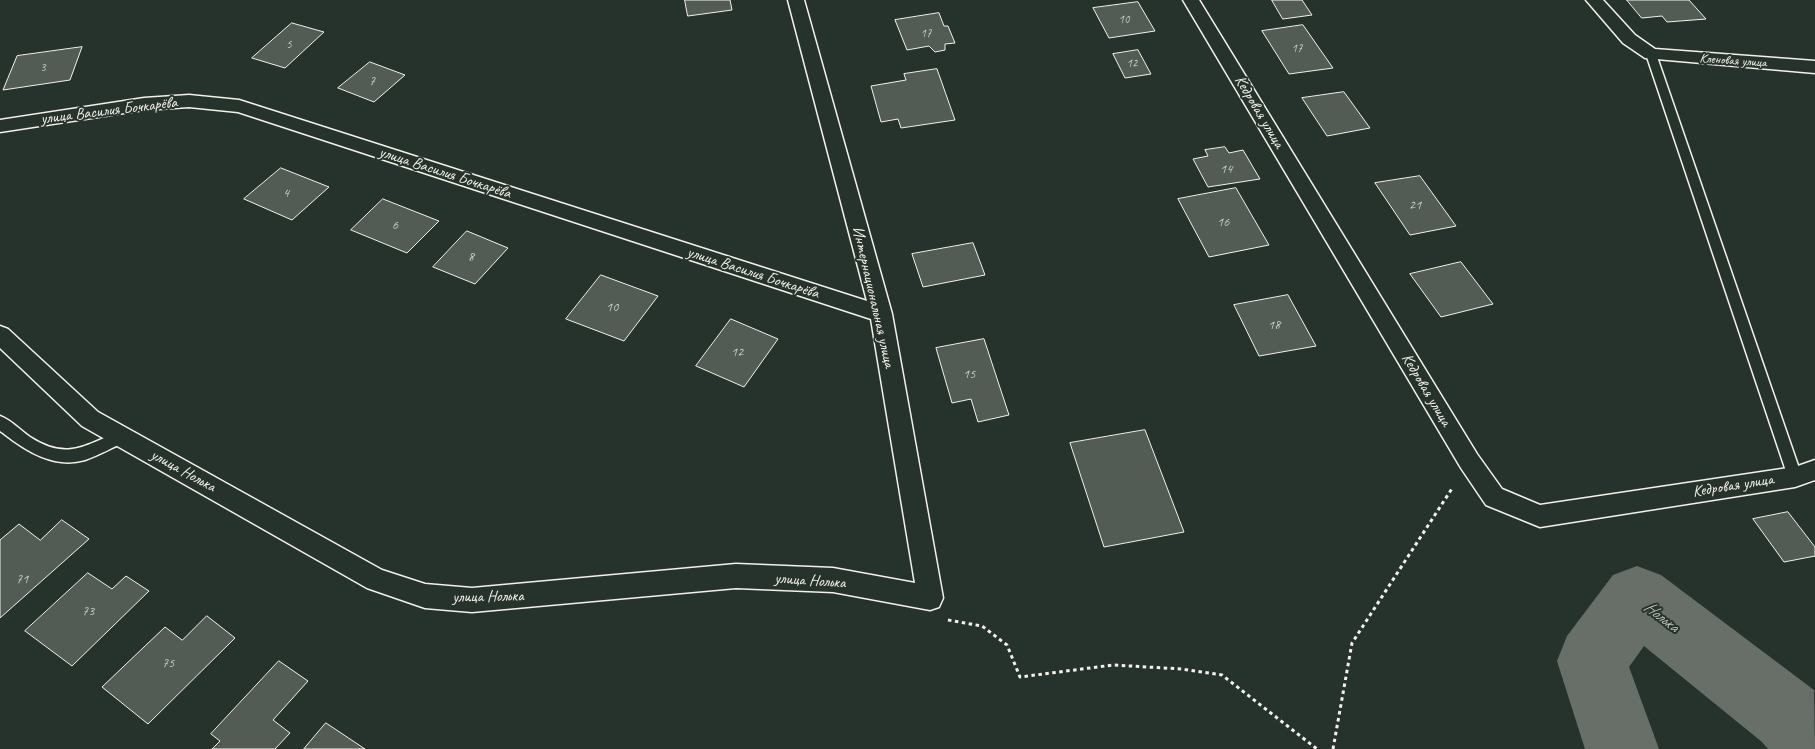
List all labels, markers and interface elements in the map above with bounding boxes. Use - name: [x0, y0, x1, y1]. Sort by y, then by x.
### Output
- house number: 10: [1119, 13, 1129, 27]
- house number: 17: [921, 27, 931, 41]
- house number: 5: [286, 38, 292, 52]
- house number: 17: [1292, 42, 1302, 56]
- street label: Кленовая улица: [1699, 51, 1767, 71]
- house number: 12: [1127, 57, 1137, 71]
- house number: 3: [40, 61, 46, 75]
- street label: Кедровая улица: [1230, 72, 1288, 152]
- house number: 7: [369, 73, 375, 89]
- street label: улица Василия Бочкарёва: [40, 93, 178, 129]
- street label: улица Василия Бочкарёва: [377, 143, 513, 203]
- house number: 14: [1220, 161, 1232, 177]
- house number: 4: [283, 185, 289, 201]
- house number: 21: [1409, 197, 1421, 213]
- house number: 16: [1217, 214, 1229, 230]
- house number: 6: [392, 217, 398, 233]
- street label: Интернациональная улица: [847, 224, 899, 370]
- street label: улица Василия Бочкарёва: [685, 243, 821, 303]
- house number: 8: [468, 249, 474, 265]
- house number: 10: [606, 299, 618, 315]
- house number: 18: [1268, 317, 1280, 333]
- house number: 12: [731, 344, 743, 360]
- street label: Кедровая улица: [1397, 350, 1455, 430]
- house number: 15: [963, 366, 975, 382]
- street label: улица Нолька: [147, 445, 219, 497]
- street label: Кедровая улица: [1691, 470, 1775, 502]
- street label: улица Нолька: [774, 569, 846, 593]
- house number: 71: [16, 571, 28, 587]
- street label: улица Нолька: [452, 587, 524, 607]
- water label: Нолька: [1639, 597, 1683, 637]
- house number: 73: [82, 603, 94, 619]
- house number: 75: [162, 655, 174, 671]

